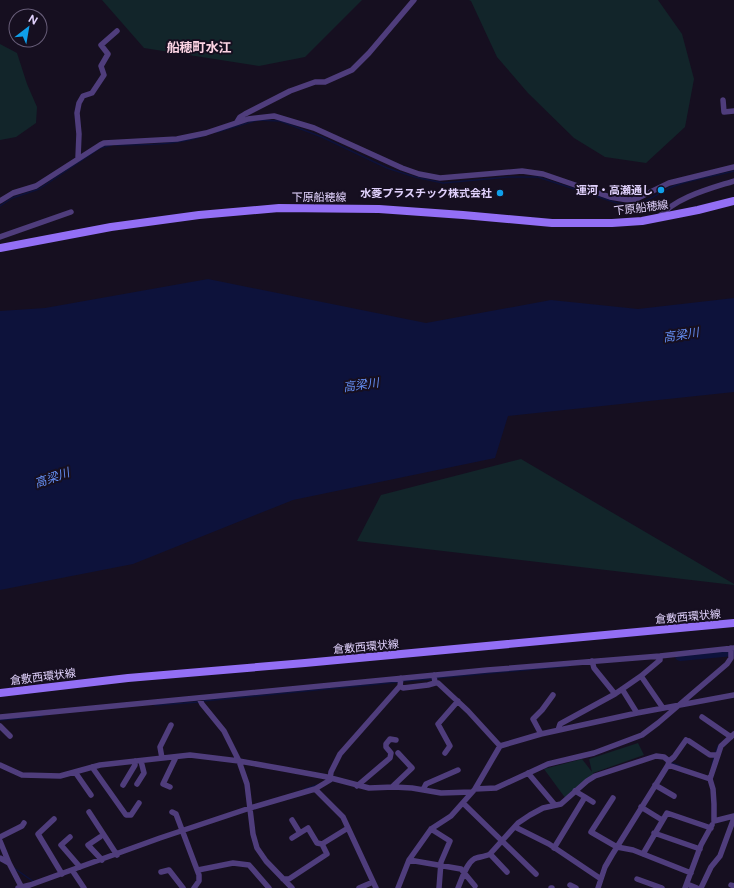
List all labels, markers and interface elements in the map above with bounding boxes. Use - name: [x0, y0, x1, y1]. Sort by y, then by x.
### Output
- north arrow: [8, 8, 48, 48]
- text: N: [26, 12, 40, 28]
- district label: 船穂町水江: [166, 40, 232, 55]
- place label: 運河・高瀬通し: [576, 184, 653, 197]
- marker: 運河・高瀬通し: [656, 185, 666, 195]
- place label: 水菱プラスチック株式会社: [360, 187, 492, 200]
- marker: 水菱プラスチック株式会社: [495, 188, 505, 198]
- street label: 下原船穂線: [292, 191, 347, 204]
- street label: 下原船穂線: [613, 198, 669, 218]
- water label: 高梁川: [662, 325, 702, 345]
- water label: 高梁川: [342, 375, 382, 394]
- water label: 高梁川: [33, 465, 73, 490]
- street label: 倉敷西環状線: [655, 608, 721, 626]
- street label: 倉敷西環状線: [333, 638, 399, 656]
- street label: 倉敷西環状線: [9, 667, 77, 687]

